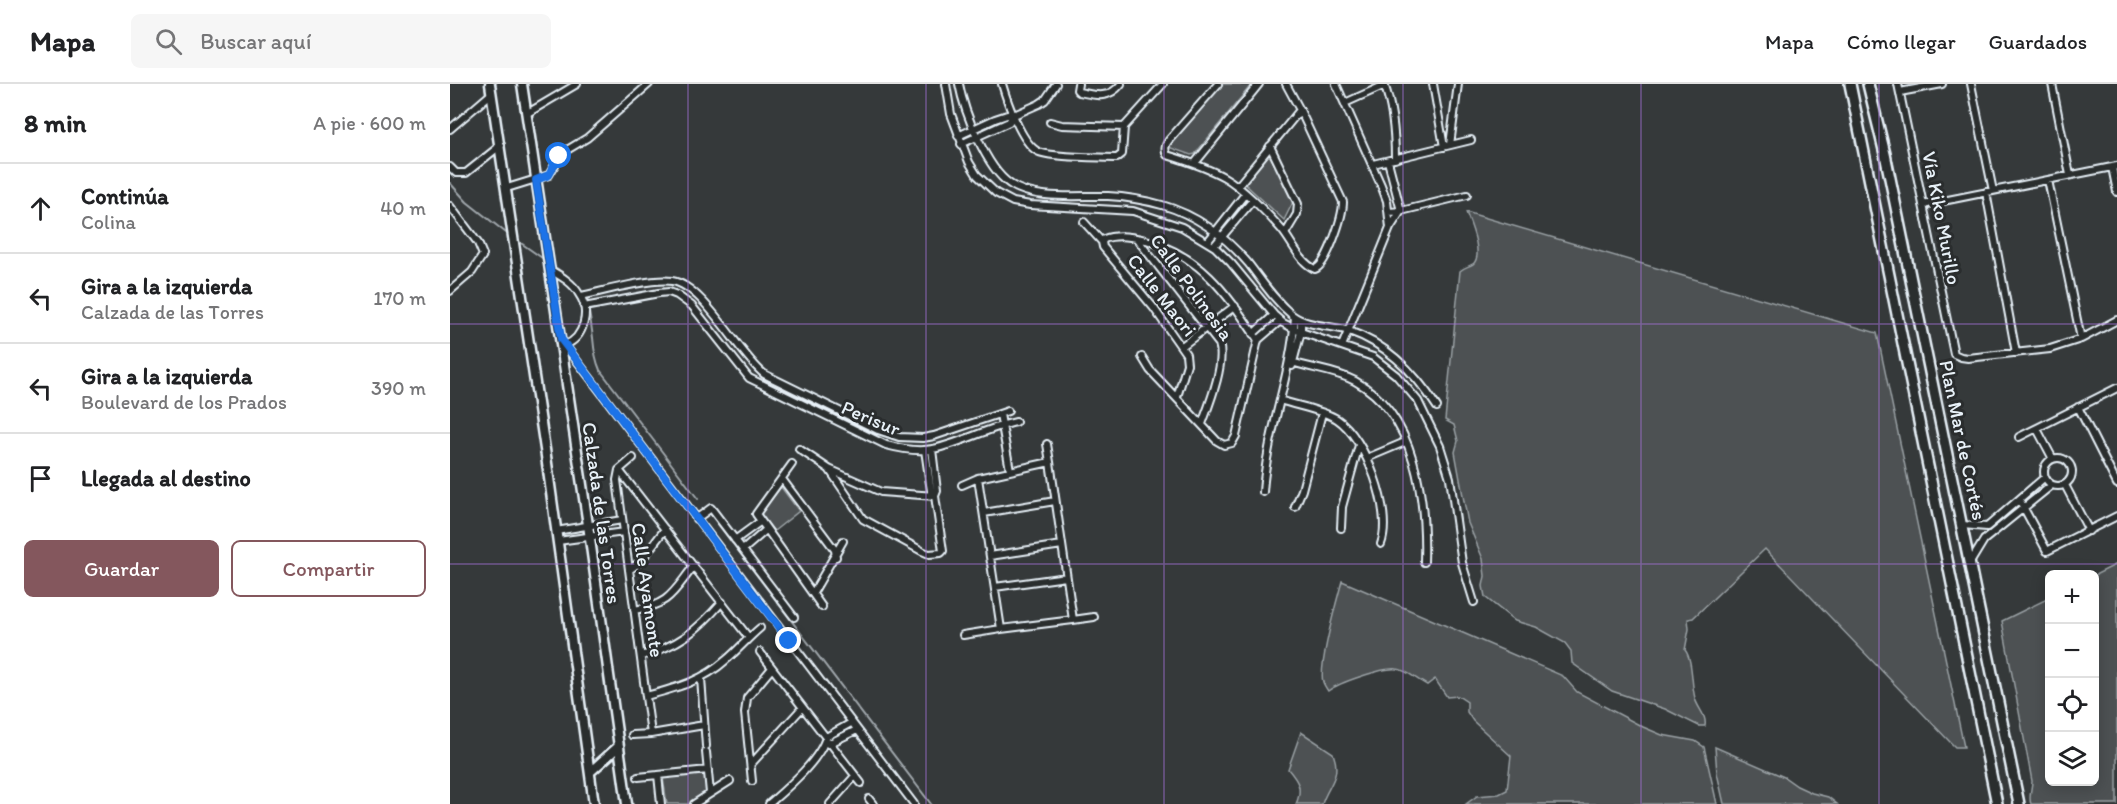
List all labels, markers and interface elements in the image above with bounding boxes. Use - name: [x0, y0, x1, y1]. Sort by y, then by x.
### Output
- search box: [131, 14, 551, 68]
- text: Mapa: [30, 24, 95, 58]
- icon: search: [152, 25, 185, 58]
- text: Buscar aquí: [200, 28, 311, 55]
- text: Mapa: [1765, 29, 1814, 54]
- text: Cómo llegar: [1847, 29, 1956, 54]
- text: Guardados: [1989, 29, 2087, 54]
- text: 8 min: [24, 107, 86, 139]
- text: A pie · 600 m: [313, 111, 426, 135]
- route start: [545, 142, 571, 168]
- street label: Vía Kiko Murillo: [1917, 149, 1967, 287]
- text: Continúa: [81, 183, 169, 210]
- icon: ahead: [24, 192, 57, 225]
- text: 40 m: [380, 196, 426, 220]
- text: Colina: [81, 210, 136, 234]
- street label: Calle Polinesia: [1145, 229, 1239, 346]
- street label: Calle Maori: [1122, 249, 1202, 341]
- text: Gira a la izquierda: [81, 273, 252, 300]
- icon: left: [24, 282, 57, 315]
- text: 170 m: [373, 286, 426, 310]
- text: Calzada de las Torres: [81, 300, 264, 324]
- street label: Plan Mar de Cortés: [1934, 358, 1992, 522]
- text: Gira a la izquierda: [81, 363, 252, 390]
- icon: left: [24, 372, 57, 405]
- text: 390 m: [371, 376, 426, 400]
- text: Boulevard de los Prados: [81, 390, 287, 414]
- street label: Perisur: [838, 395, 904, 441]
- street label: Calzada de las Torres: [577, 421, 627, 605]
- icon: arrive: [24, 462, 57, 495]
- text: Llegada al destino: [81, 465, 251, 492]
- street label: Calle Ayamonte: [627, 521, 669, 659]
- button: Guardar: [24, 540, 219, 597]
- button: Compartir: [231, 540, 426, 597]
- map controls: [2045, 570, 2099, 786]
- button: +: [2045, 570, 2099, 624]
- button: −: [2045, 624, 2099, 678]
- route end: [775, 627, 801, 653]
- button: locate: [2045, 678, 2099, 732]
- button: layers: [2045, 732, 2099, 786]

